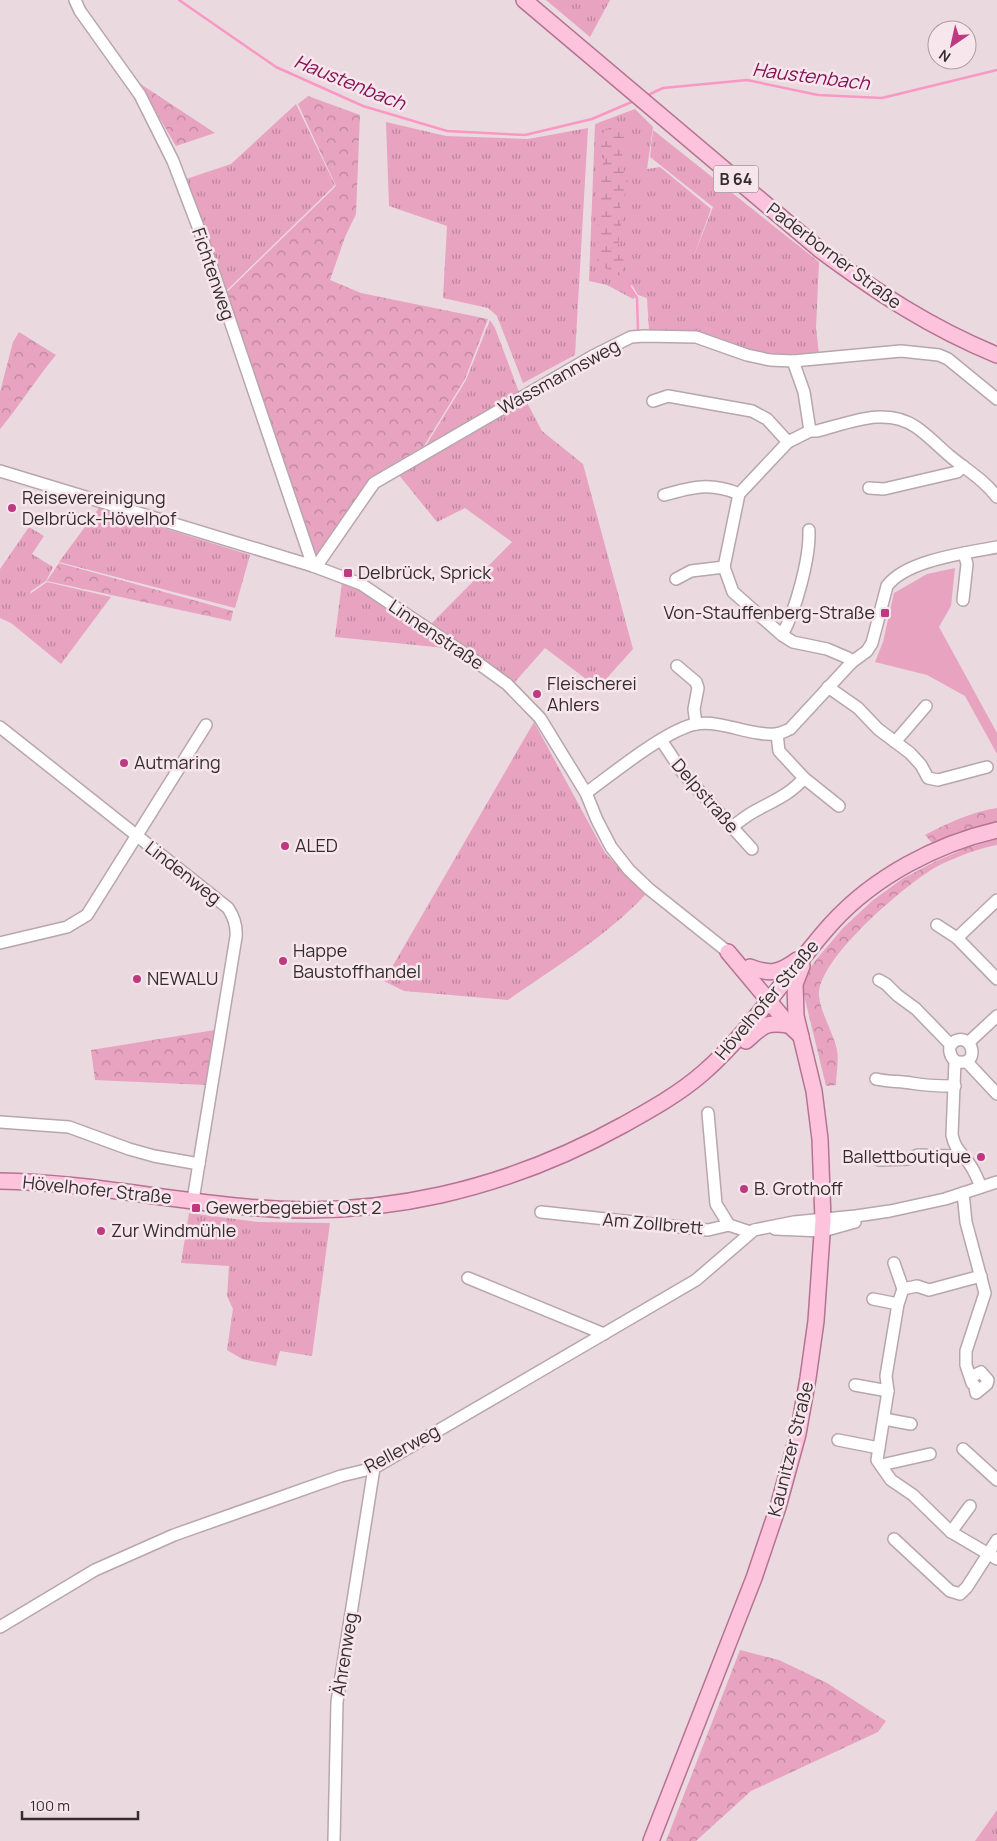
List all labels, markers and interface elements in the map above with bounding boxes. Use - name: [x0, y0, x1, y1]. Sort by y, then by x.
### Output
- north arrow: [927, 20, 977, 70]
- text: N: [935, 46, 954, 67]
- water label: Haustenbach: [291, 48, 410, 116]
- water label: Haustenbach: [751, 56, 872, 96]
- road number: B 64: [714, 165, 758, 192]
- street label: Paderborner Straße: [762, 197, 907, 314]
- street label: Fichtenweg: [187, 224, 241, 323]
- street label: Wassmannsweg: [494, 333, 624, 419]
- place label: Reisevereinigung Delbrück-Hövelhof: [22, 485, 177, 530]
- marker: Reisevereinigung Delbrück-Hövelhof: [6, 502, 18, 514]
- place label: Delbrück, Sprick: [358, 560, 492, 584]
- marker: Delbrück, Sprick: [342, 567, 354, 579]
- street label: Linnenstraße: [384, 594, 489, 675]
- place label: Von-Stauffenberg-Straße: [664, 600, 875, 624]
- marker: Von-Stauffenberg-Straße: [879, 607, 891, 619]
- place label: Fleischerei Ahlers: [547, 671, 637, 716]
- marker: Fleischerei Ahlers: [531, 688, 543, 700]
- place label: Autmaring: [134, 750, 221, 774]
- street label: Delpstraße: [667, 753, 745, 838]
- marker: Autmaring: [118, 757, 130, 769]
- place label: ALED: [295, 833, 338, 857]
- street label: Lindenweg: [141, 835, 227, 909]
- marker: ALED: [279, 840, 291, 852]
- street label: Hövelhofer Straße: [709, 934, 824, 1064]
- place label: Happe Baustoffhandel: [293, 938, 421, 983]
- marker: Happe Baustoffhandel: [277, 955, 289, 967]
- place label: NEWALU: [147, 966, 218, 990]
- marker: NEWALU: [131, 973, 143, 985]
- place label: Ballettboutique: [842, 1144, 971, 1168]
- marker: Ballettboutique: [975, 1151, 987, 1163]
- street label: Hövelhofer Straße: [21, 1169, 173, 1209]
- place label: B. Grothoff: [754, 1176, 843, 1200]
- marker: B. Grothoff: [738, 1183, 750, 1195]
- place label: Gewerbegebiet Ost 2: [206, 1195, 381, 1219]
- marker: Gewerbegebiet Ost 2: [190, 1202, 202, 1214]
- street label: Am Zollbrett: [602, 1207, 705, 1239]
- place label: Zur Windmühle: [111, 1218, 236, 1242]
- marker: Zur Windmühle: [95, 1225, 107, 1237]
- street label: Kaunitzer Straße: [762, 1379, 818, 1519]
- street label: Rellerweg: [360, 1418, 443, 1478]
- street label: Ährenweg: [326, 1610, 362, 1697]
- scale bar: [22, 1788, 139, 1820]
- text: 100 m: [30, 1795, 70, 1816]

